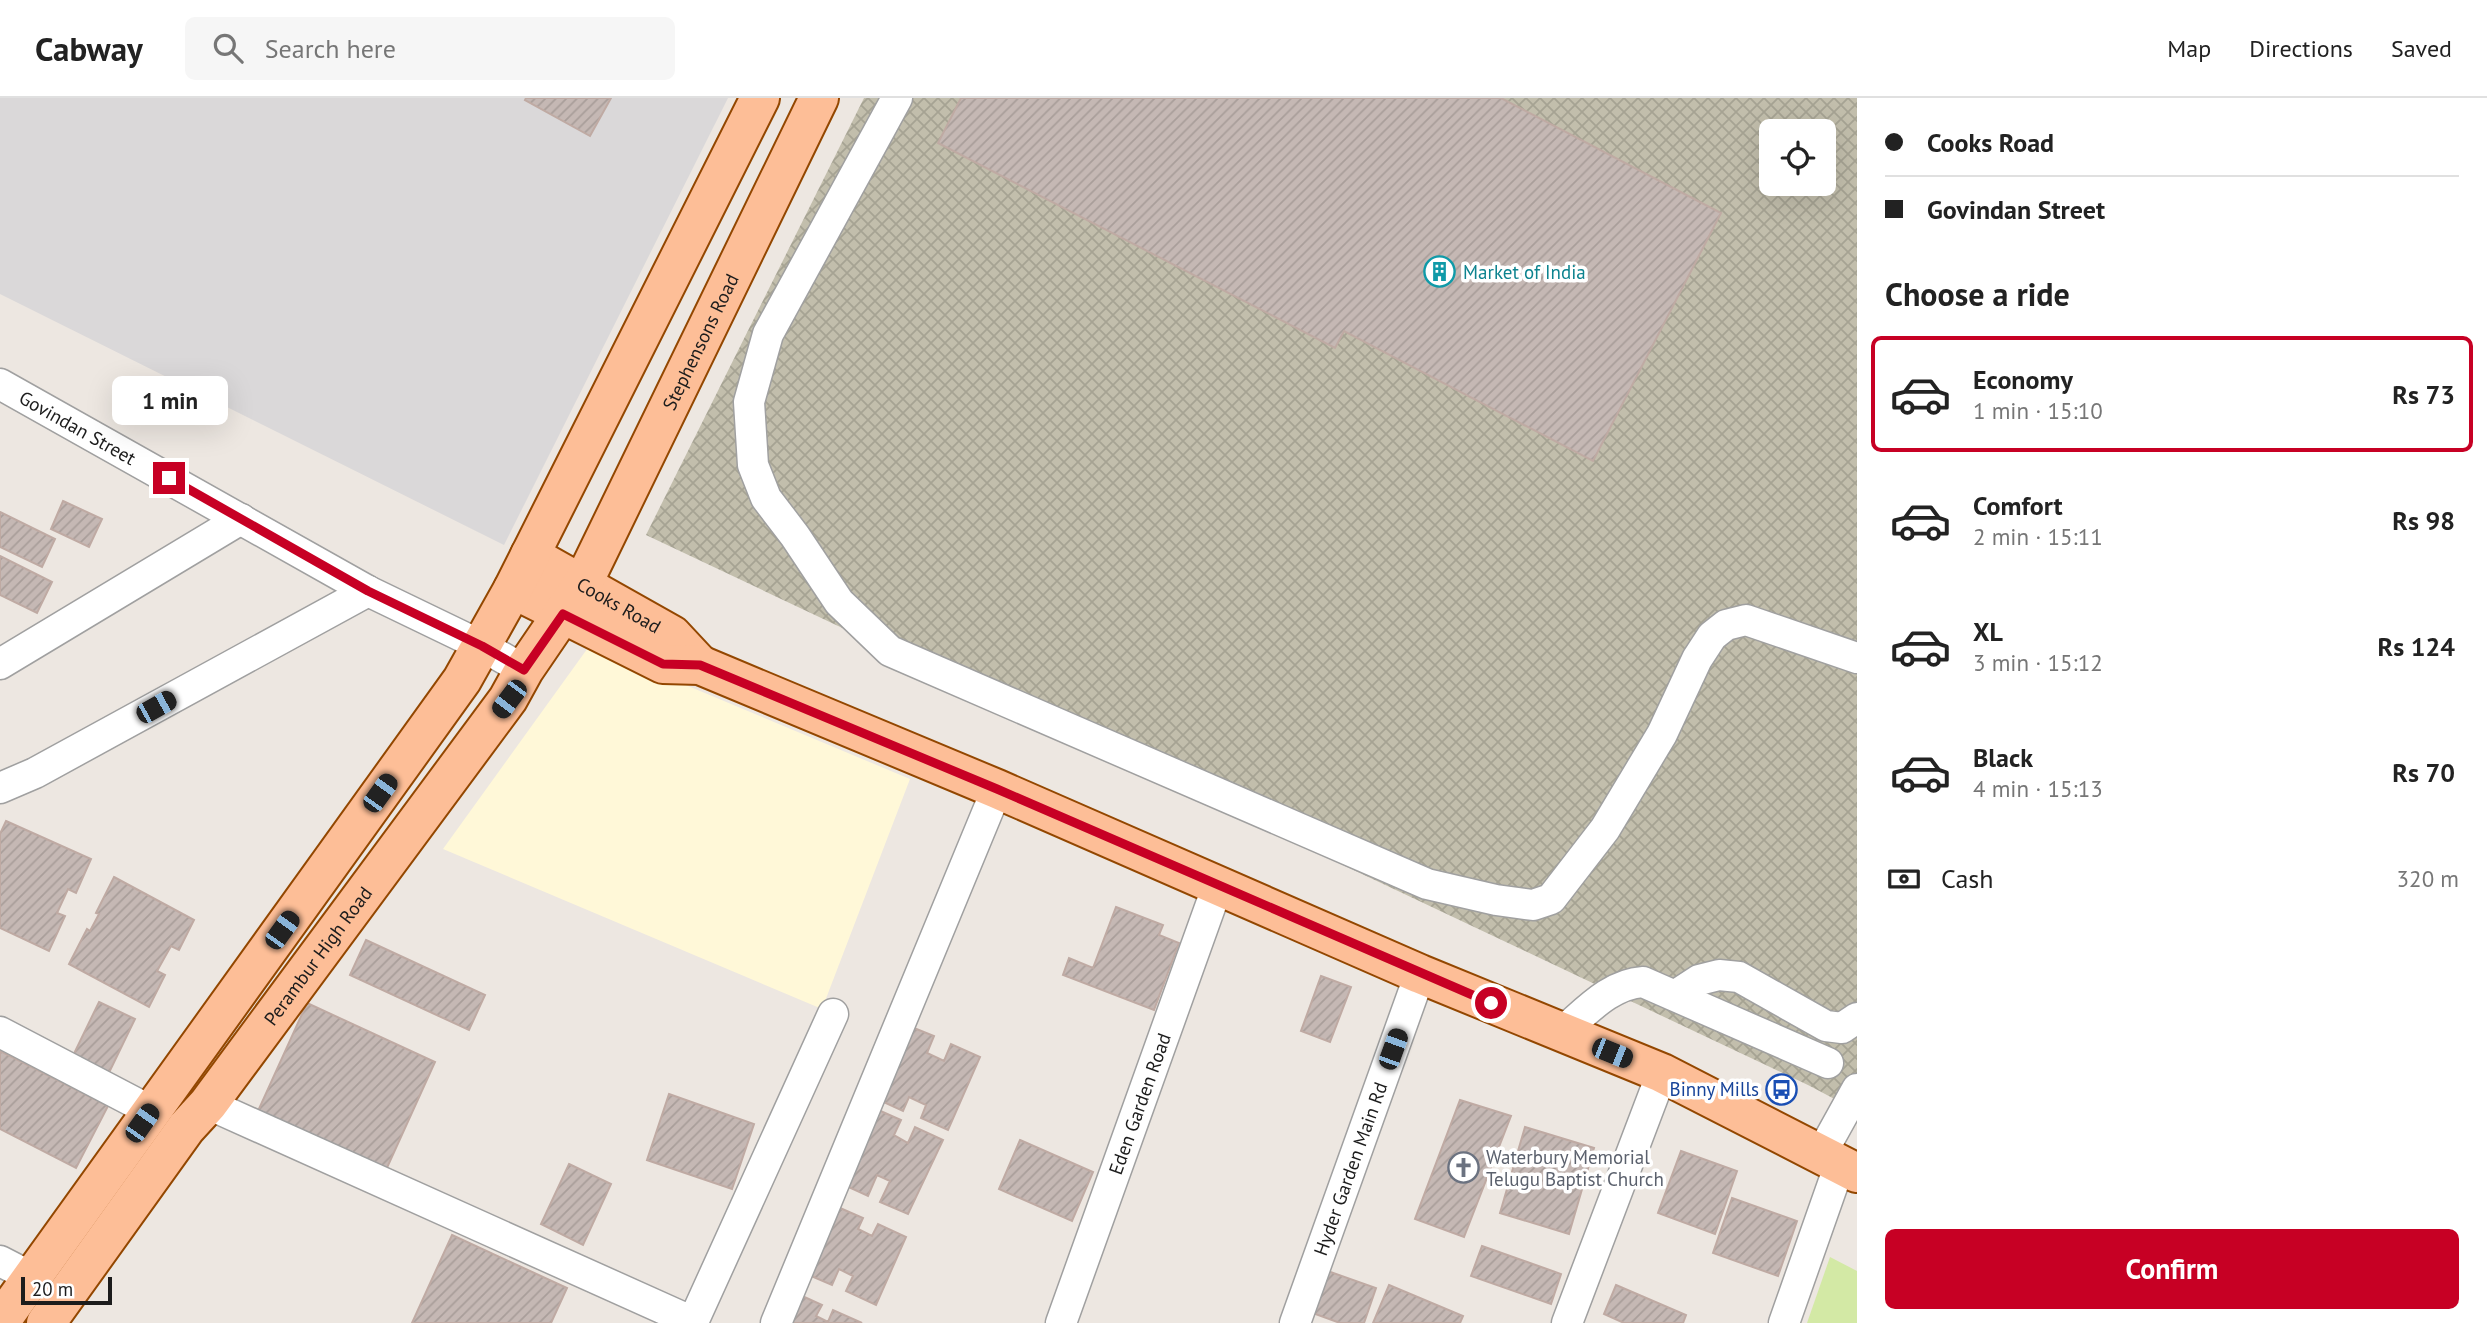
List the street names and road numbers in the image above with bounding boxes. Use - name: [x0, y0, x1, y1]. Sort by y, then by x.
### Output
- street label: Stephensons Road: [657, 270, 744, 414]
- street label: Govindan Street: [15, 385, 141, 470]
- street label: Cooks Road: [572, 572, 665, 638]
- street label: Perambur High Road: [258, 882, 377, 1030]
- street label: Eden Garden Road: [1103, 1030, 1176, 1178]
- street label: Hyder Garden Main Rd: [1308, 1079, 1392, 1259]

